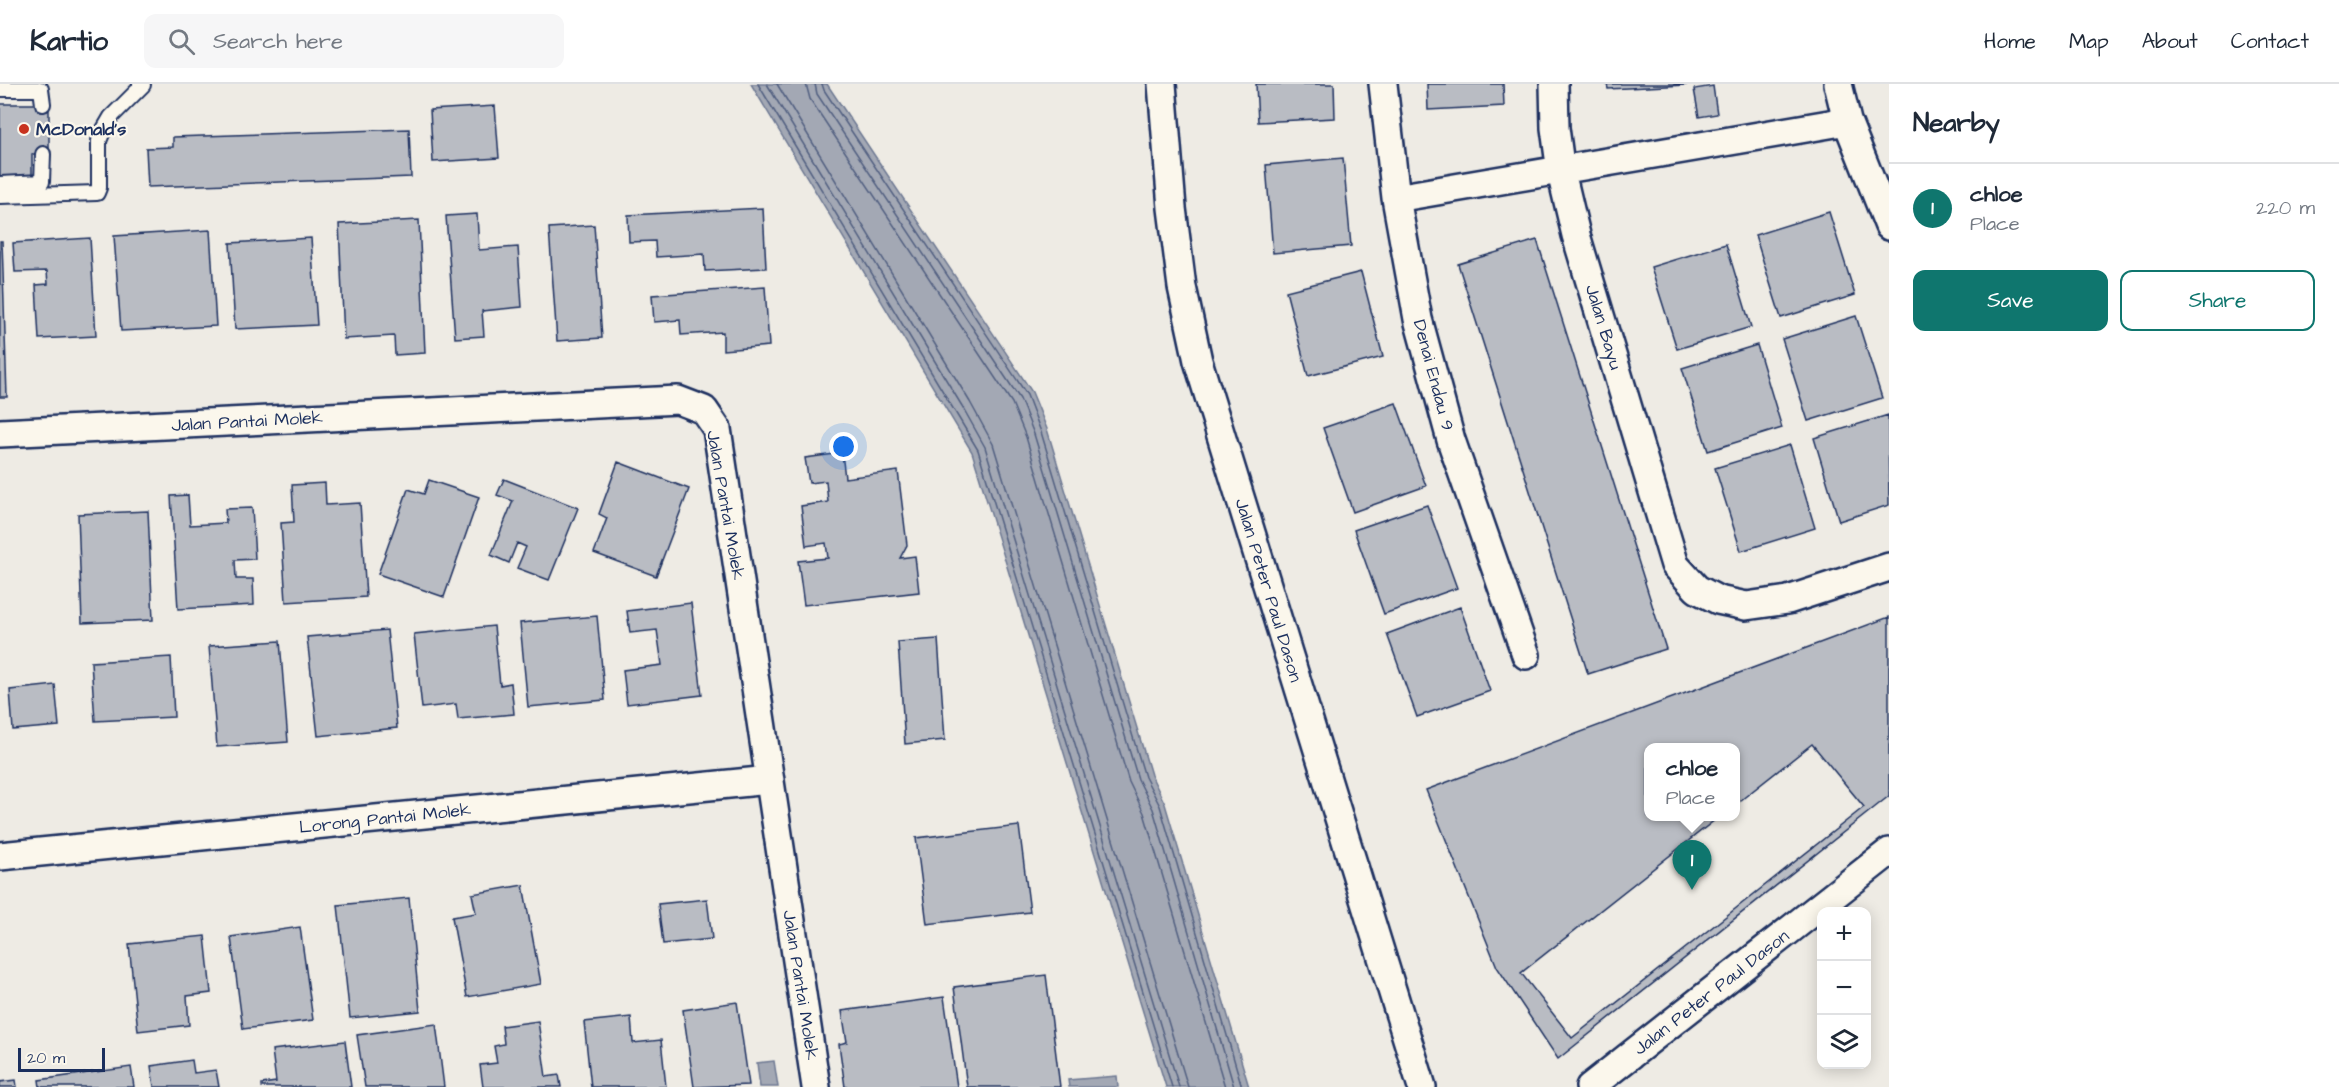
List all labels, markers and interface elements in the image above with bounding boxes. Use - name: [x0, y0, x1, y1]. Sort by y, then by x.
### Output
- search box: [144, 14, 564, 68]
- text: Kartio: [30, 22, 108, 61]
- icon: search: [165, 25, 198, 58]
- text: Search here: [213, 26, 343, 57]
- text: Home: [1984, 27, 2036, 56]
- text: Map: [2069, 27, 2109, 56]
- text: About: [2142, 27, 2198, 56]
- text: Contact: [2231, 27, 2309, 56]
- text: Nearby: [1913, 105, 2000, 141]
- place label: McDonald's: [36, 117, 126, 142]
- marker: McDonald's: [17, 122, 31, 136]
- text: chloe: [1970, 179, 2023, 210]
- text: 1: [1931, 194, 1934, 222]
- text: 220 m: [2256, 194, 2315, 222]
- text: Place: [1970, 210, 2020, 238]
- button: Save: [1913, 270, 2108, 331]
- button: Share: [2120, 270, 2315, 331]
- street label: Jalan Bayu: [1578, 281, 1628, 373]
- street label: Denai Endau 9: [1407, 317, 1460, 433]
- street label: Jalan Pantai Molek: [171, 405, 323, 438]
- street label: Jalan Pantai Molek: [700, 428, 751, 582]
- your location: [829, 432, 858, 461]
- street label: Jalan Peter Paul Dason: [1229, 495, 1308, 685]
- popup: [1644, 743, 1740, 821]
- text: chloe: [1666, 753, 1718, 784]
- text: Place: [1666, 784, 1715, 812]
- street label: Lorong Pantai Molek: [298, 797, 472, 841]
- pin: 1: [1672, 840, 1712, 890]
- map controls: [1817, 907, 1871, 1069]
- button: +: [1817, 907, 1871, 961]
- street label: Jalan Pantai Molek: [776, 908, 825, 1062]
- street label: Jalan Peter Paul Dason: [1628, 924, 1794, 1061]
- button: −: [1817, 961, 1871, 1015]
- button: layers: [1817, 1015, 1871, 1069]
- scale bar: [18, 1045, 105, 1072]
- text: 20 m: [27, 1047, 65, 1069]

